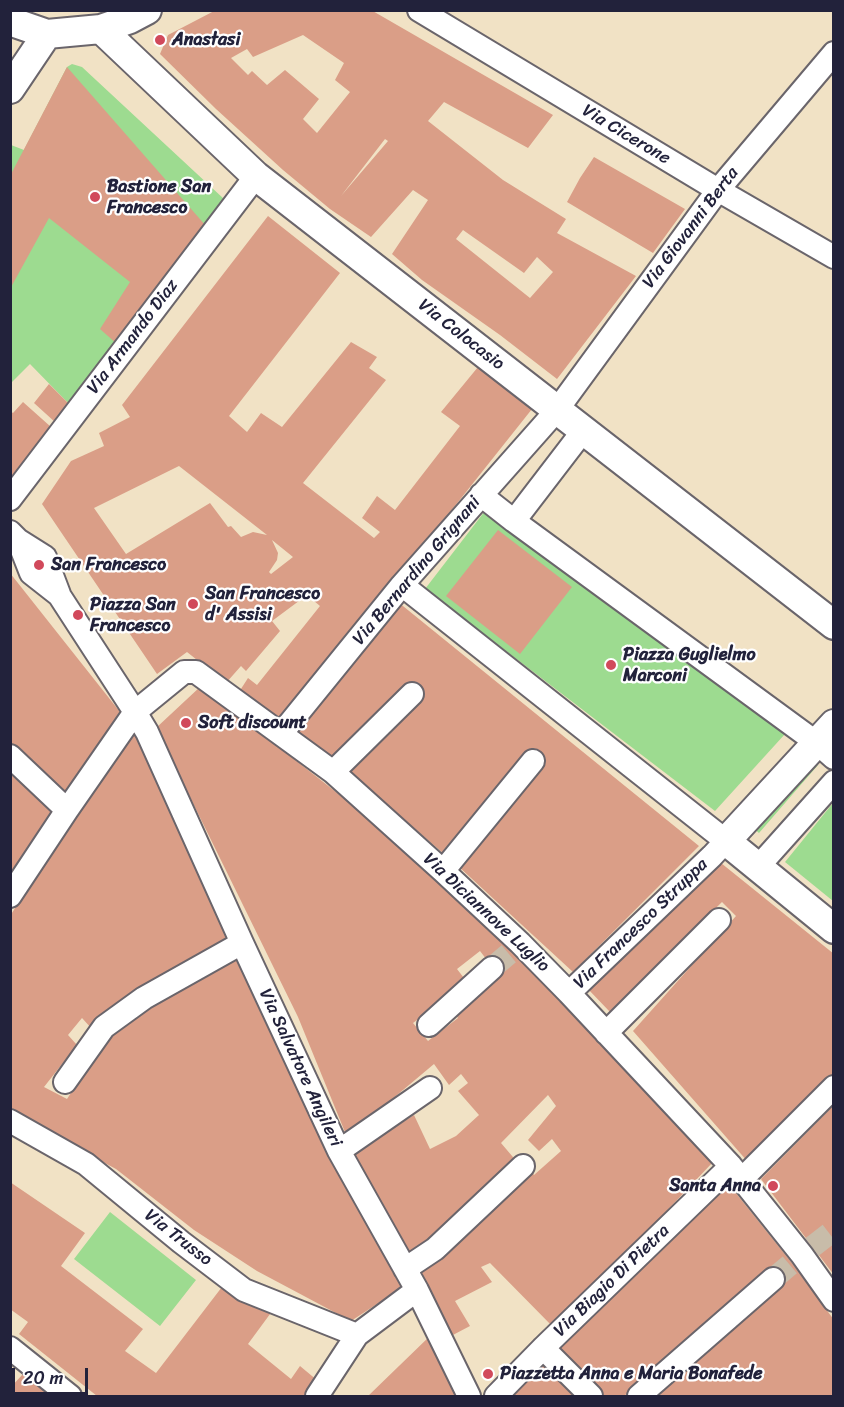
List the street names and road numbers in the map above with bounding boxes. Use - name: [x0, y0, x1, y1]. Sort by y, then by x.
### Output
- street label: Via Cicerone: [578, 100, 674, 170]
- street label: Via Giovanni Berta: [638, 163, 744, 293]
- street label: Via Armando Diaz: [83, 275, 183, 399]
- street label: Via Colocasio: [414, 295, 508, 375]
- street label: Via Bernardino Grignani: [348, 492, 486, 650]
- street label: Via Diciannove Luglio: [418, 849, 554, 977]
- street label: Via Francesco Struppa: [569, 854, 713, 994]
- street label: Via Salvatore Angileri: [254, 985, 346, 1151]
- street label: Via Trusso: [140, 1205, 216, 1271]
- street label: Via Biagio Di Pietra: [550, 1220, 674, 1342]

